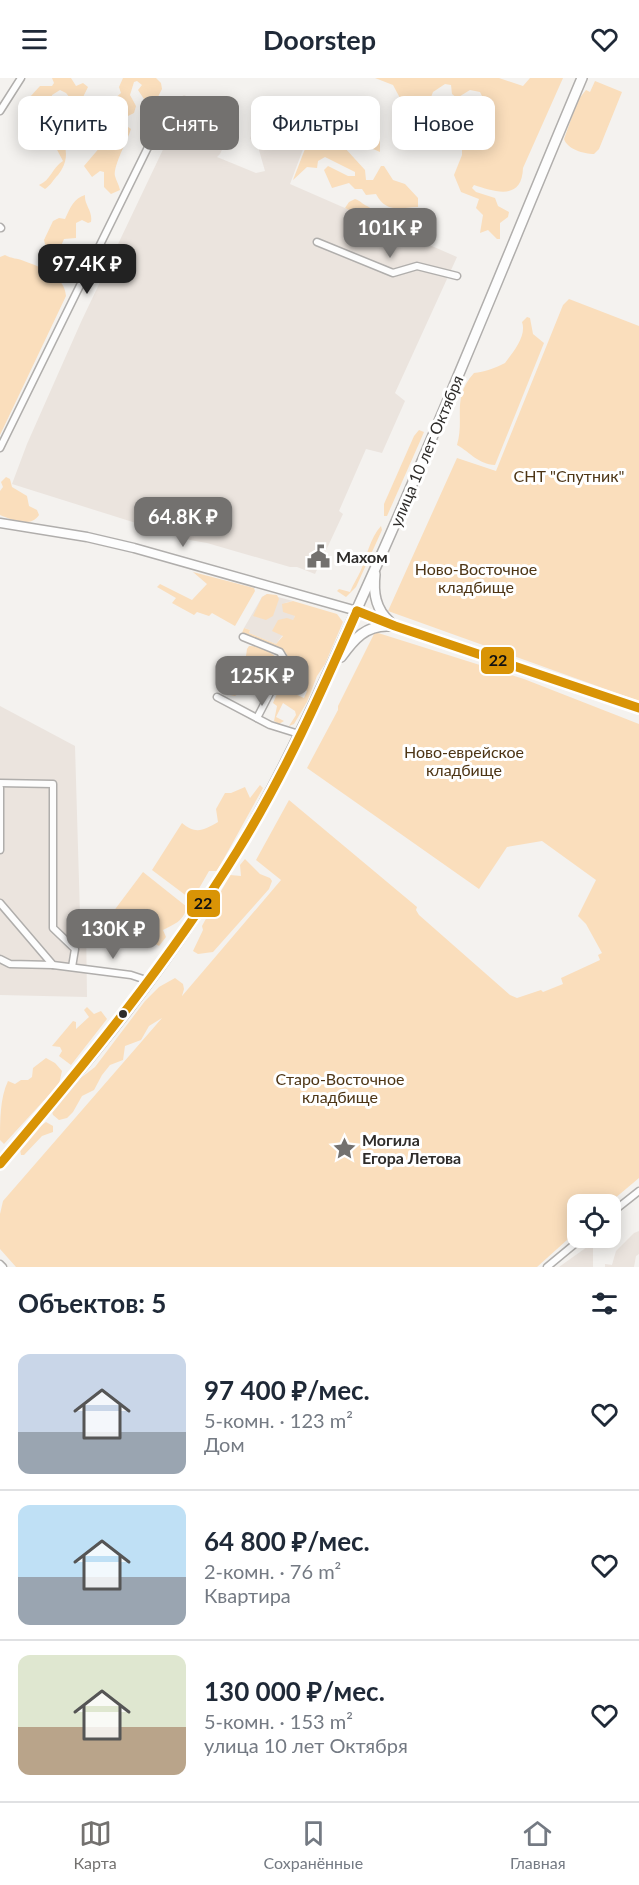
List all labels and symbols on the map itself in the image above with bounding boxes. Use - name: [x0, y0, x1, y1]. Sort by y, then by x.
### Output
- pin: 101K ₽: [341, 208, 439, 259]
- pin: 97.4K ₽: [32, 244, 142, 295]
- street label: улица 10 лет Октября: [385, 372, 467, 530]
- park label: СНТ "Спутник": [514, 466, 624, 485]
- pin: 64.8K ₽: [128, 497, 238, 548]
- public building icon: Махом: [305, 543, 331, 569]
- place label: Махом: [336, 547, 388, 566]
- park label: Ново-Восточное кладбище: [415, 559, 537, 596]
- line badge: 22: [480, 646, 515, 675]
- text: 22: [489, 650, 507, 669]
- pin: 125K ₽: [213, 656, 311, 707]
- park label: Ново-еврейское кладбище: [404, 742, 524, 779]
- line badge: 22: [186, 889, 221, 918]
- text: 22: [194, 893, 212, 912]
- pin: 130K ₽: [64, 909, 162, 960]
- unlabelled marker: [117, 1008, 129, 1020]
- park label: Старо-Восточное кладбище: [276, 1069, 404, 1106]
- place label: Могила Егора Летова: [362, 1130, 461, 1167]
- place icon: Могила Егора Летова: [331, 1135, 357, 1161]

